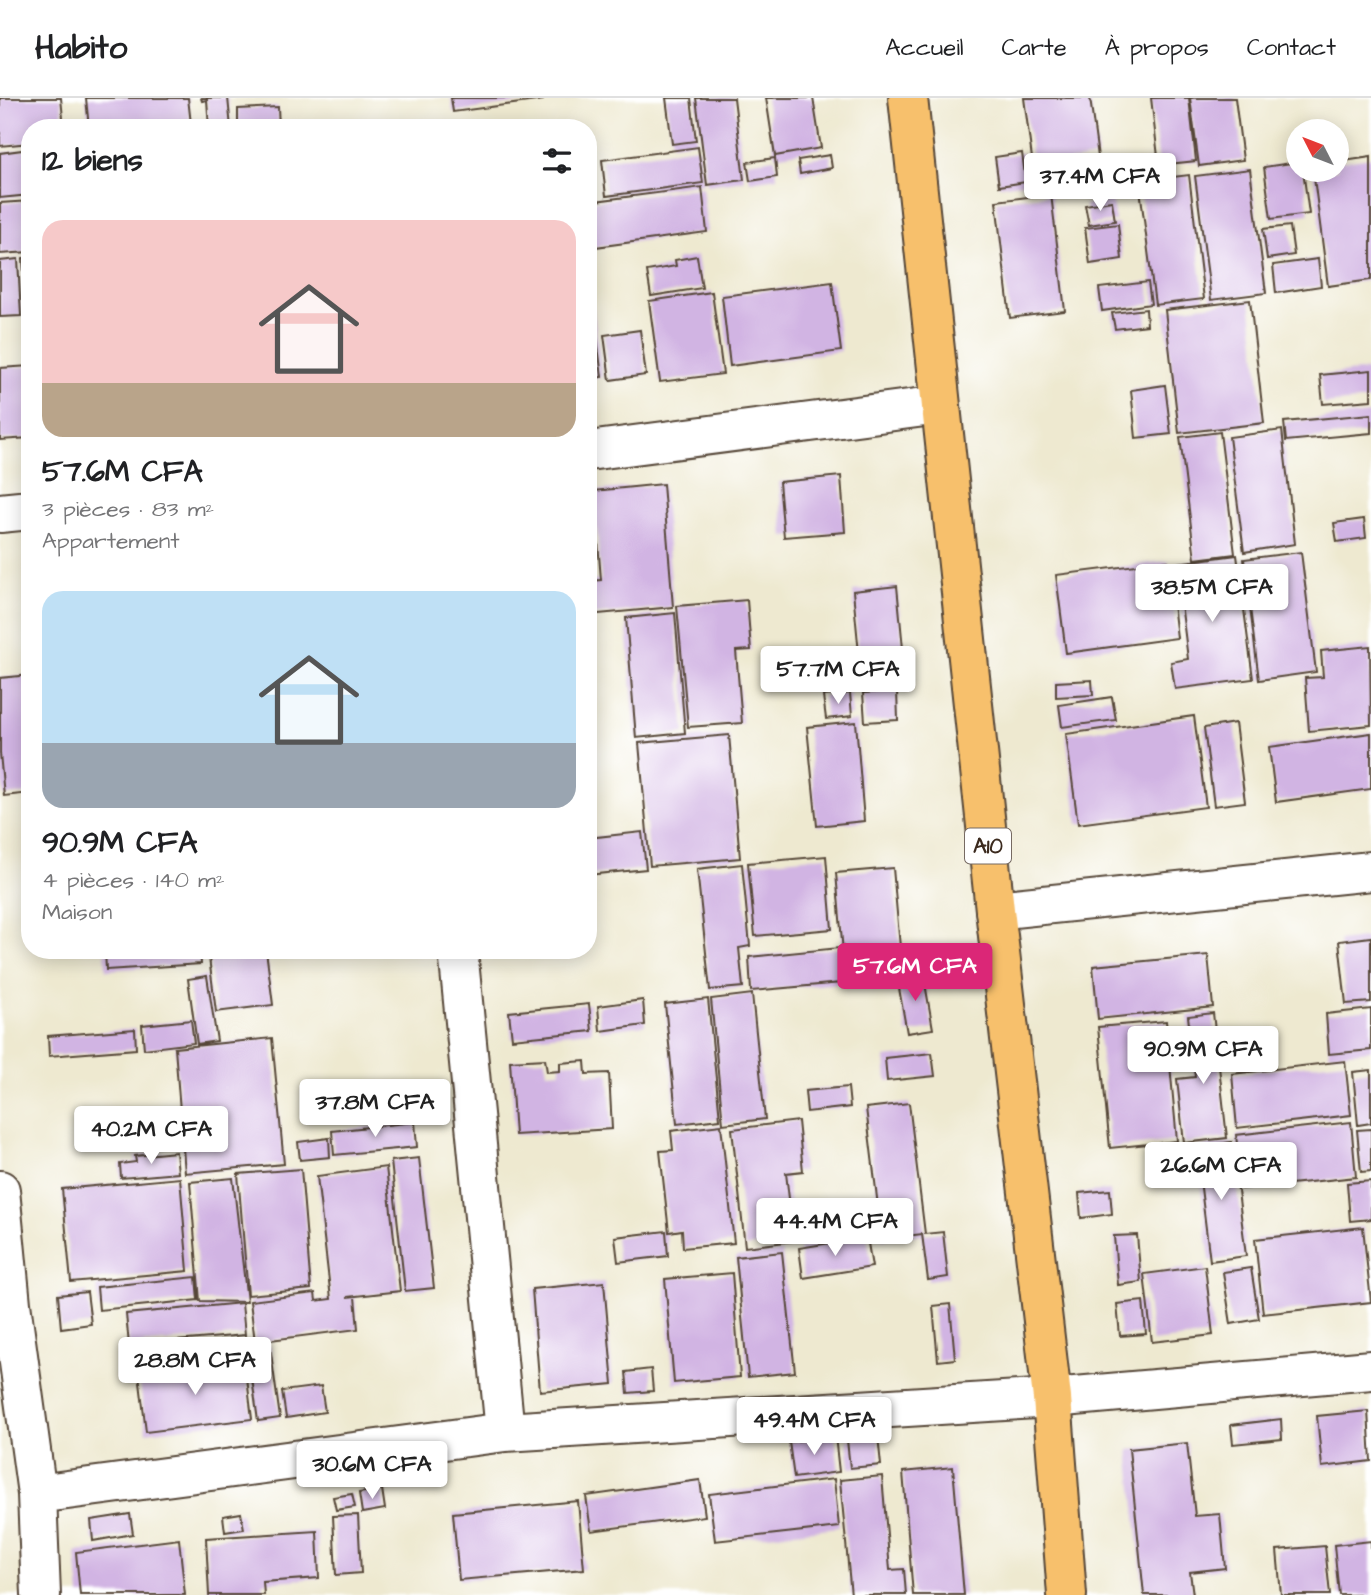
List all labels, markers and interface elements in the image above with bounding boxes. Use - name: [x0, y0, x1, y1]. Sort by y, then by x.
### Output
- text: Habito: [35, 25, 127, 71]
- text: Accueil: [885, 31, 964, 65]
- text: Carte: [1002, 31, 1067, 65]
- text: À propos: [1105, 31, 1209, 65]
- text: Contact: [1247, 31, 1336, 65]
- north arrow: [1286, 119, 1349, 182]
- map controls: [1286, 119, 1349, 182]
- text: 12 biens: [42, 140, 143, 182]
- icon: filters: [538, 142, 576, 180]
- pin: 37.4M CFA: [1020, 153, 1180, 213]
- text: 37.4M CFA: [1040, 160, 1160, 192]
- icon: home: [246, 266, 372, 392]
- text: 57.6M CFA: [42, 451, 203, 493]
- text: 3 pièces · 83 m²: [42, 493, 214, 525]
- text: Appartement: [42, 525, 180, 557]
- pin: 38.5M CFA: [1132, 564, 1292, 624]
- text: 38.5M CFA: [1151, 571, 1273, 603]
- icon: home: [246, 637, 372, 763]
- pin: 57.7M CFA: [758, 646, 918, 706]
- text: 57.7M CFA: [777, 653, 900, 685]
- text: 90.9M CFA: [42, 822, 197, 864]
- road number: A10: [965, 828, 1011, 864]
- text: 4 pièces · 140 m²: [42, 864, 225, 896]
- text: Maison: [42, 896, 112, 928]
- pin: 57.6M CFA: [835, 944, 995, 1003]
- text: 57.6M CFA: [853, 950, 977, 982]
- pin: 90.9M CFA: [1123, 1026, 1283, 1086]
- text: 90.9M CFA: [1143, 1033, 1263, 1065]
- pin: 37.8M CFA: [295, 1080, 455, 1139]
- text: 37.8M CFA: [315, 1086, 435, 1118]
- pin: 40.2M CFA: [71, 1107, 231, 1166]
- text: 40.2M CFA: [90, 1113, 212, 1145]
- pin: 26.6M CFA: [1141, 1142, 1301, 1202]
- text: 26.6M CFA: [1161, 1149, 1281, 1181]
- pin: 44.4M CFA: [755, 1198, 915, 1258]
- text: 44.4M CFA: [772, 1205, 898, 1237]
- pin: 28.8M CFA: [115, 1338, 275, 1397]
- text: 28.8M CFA: [134, 1344, 256, 1376]
- pin: 49.4M CFA: [734, 1398, 894, 1457]
- text: 49.4M CFA: [753, 1404, 875, 1436]
- pin: 30.6M CFA: [292, 1442, 452, 1501]
- text: 30.6M CFA: [312, 1448, 432, 1480]

